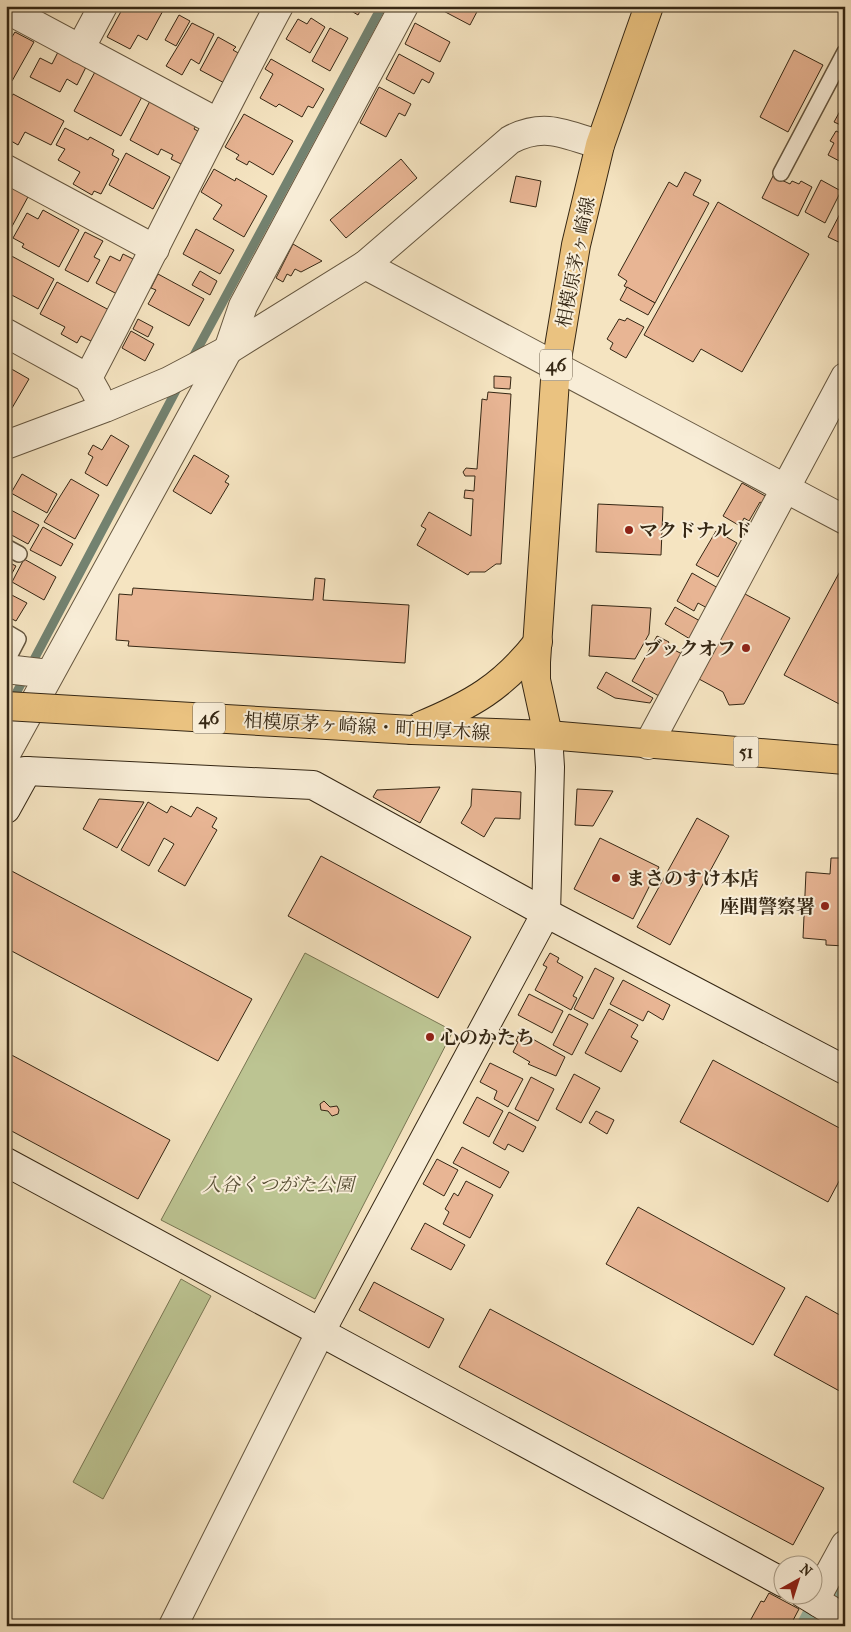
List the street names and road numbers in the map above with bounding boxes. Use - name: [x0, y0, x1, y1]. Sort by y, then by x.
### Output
- street label: 相模原茅ヶ崎線: [552, 195, 599, 330]
- road number: 46: [540, 350, 572, 380]
- road number: 46: [193, 702, 225, 734]
- street label: 相模原茅ヶ崎線・町田厚木線: [243, 710, 491, 744]
- road number: 51: [734, 736, 758, 768]

